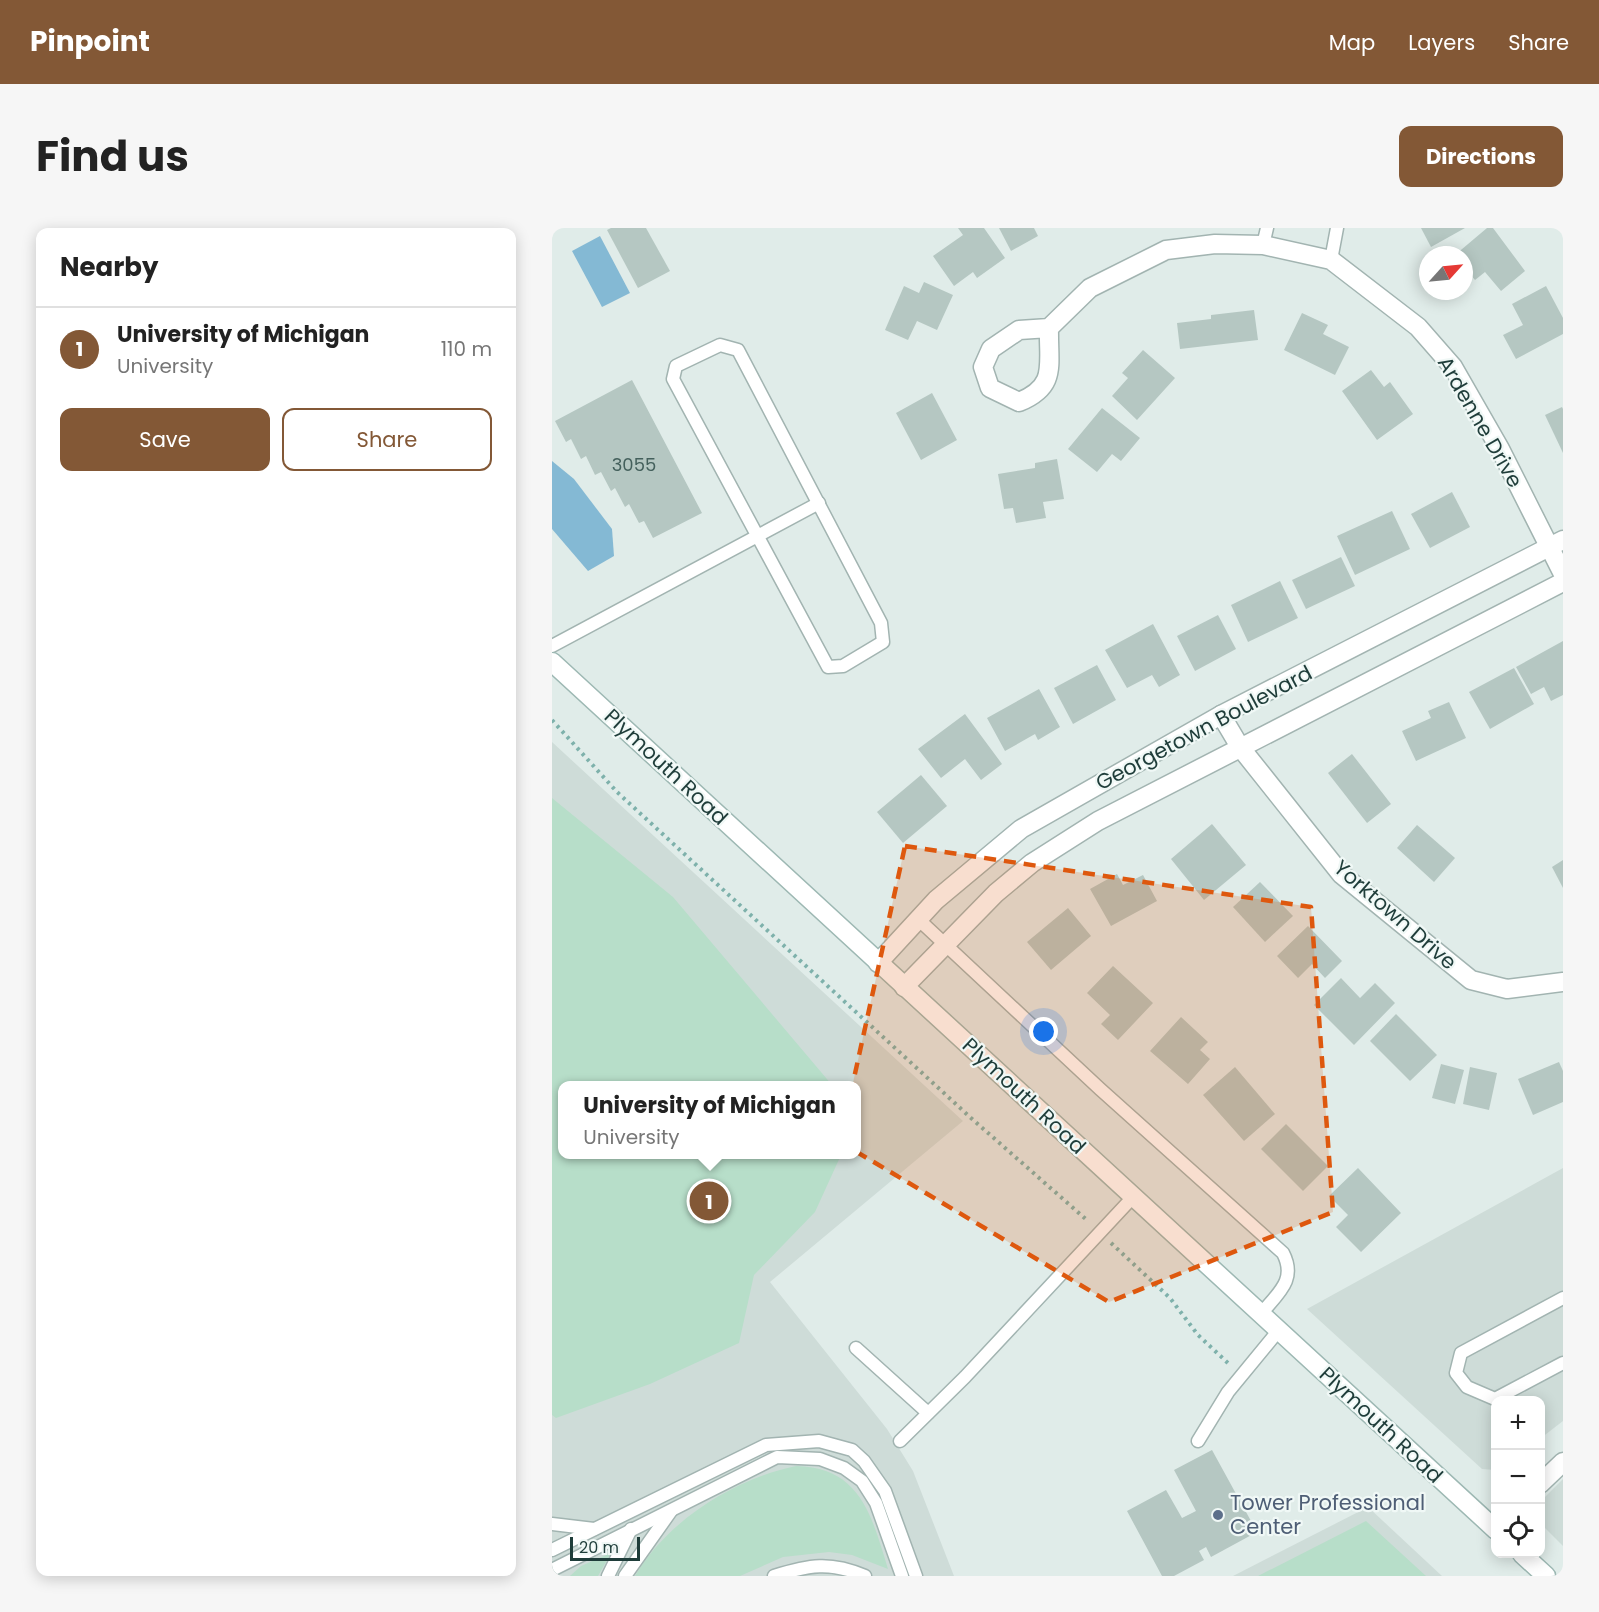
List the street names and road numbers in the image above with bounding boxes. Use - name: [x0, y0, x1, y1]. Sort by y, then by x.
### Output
- street label: Ardenne Drive: [1431, 351, 1530, 493]
- street label: Georgetown Boulevard: [1090, 658, 1317, 797]
- street label: Plymouth Road: [598, 702, 734, 831]
- street label: Yorktown Drive: [1328, 853, 1463, 976]
- street label: Plymouth Road: [956, 1031, 1092, 1160]
- street label: Plymouth Road: [1313, 1360, 1449, 1489]

